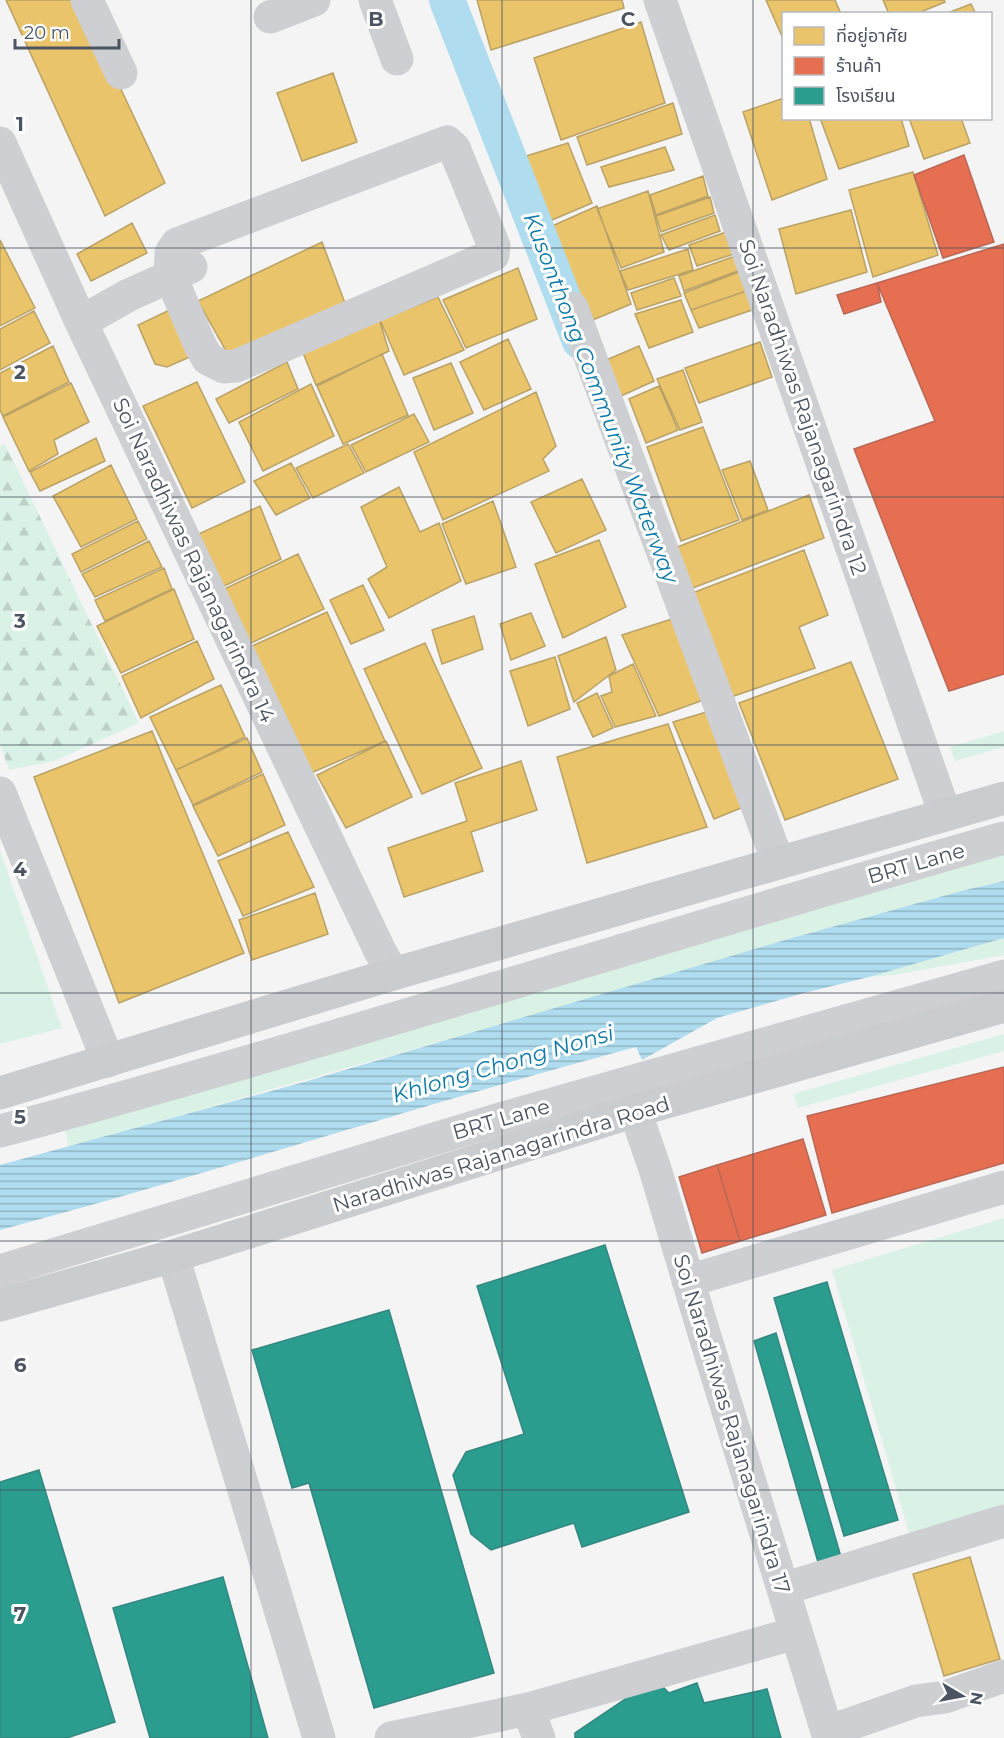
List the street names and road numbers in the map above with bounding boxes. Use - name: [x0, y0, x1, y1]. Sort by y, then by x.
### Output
- street label: Soi Naradhiwas Rajanagarindra 12: [734, 236, 872, 578]
- street label: Soi Naradhiwas Rajanagarindra 14: [108, 394, 280, 726]
- street label: BRT Lane: [864, 837, 968, 889]
- street label: Naradhiwas Rajanagarindra Road: [329, 1091, 673, 1217]
- street label: BRT Lane: [449, 1093, 553, 1145]
- street label: Soi Naradhiwas Rajanagarindra 17: [668, 1251, 796, 1597]

